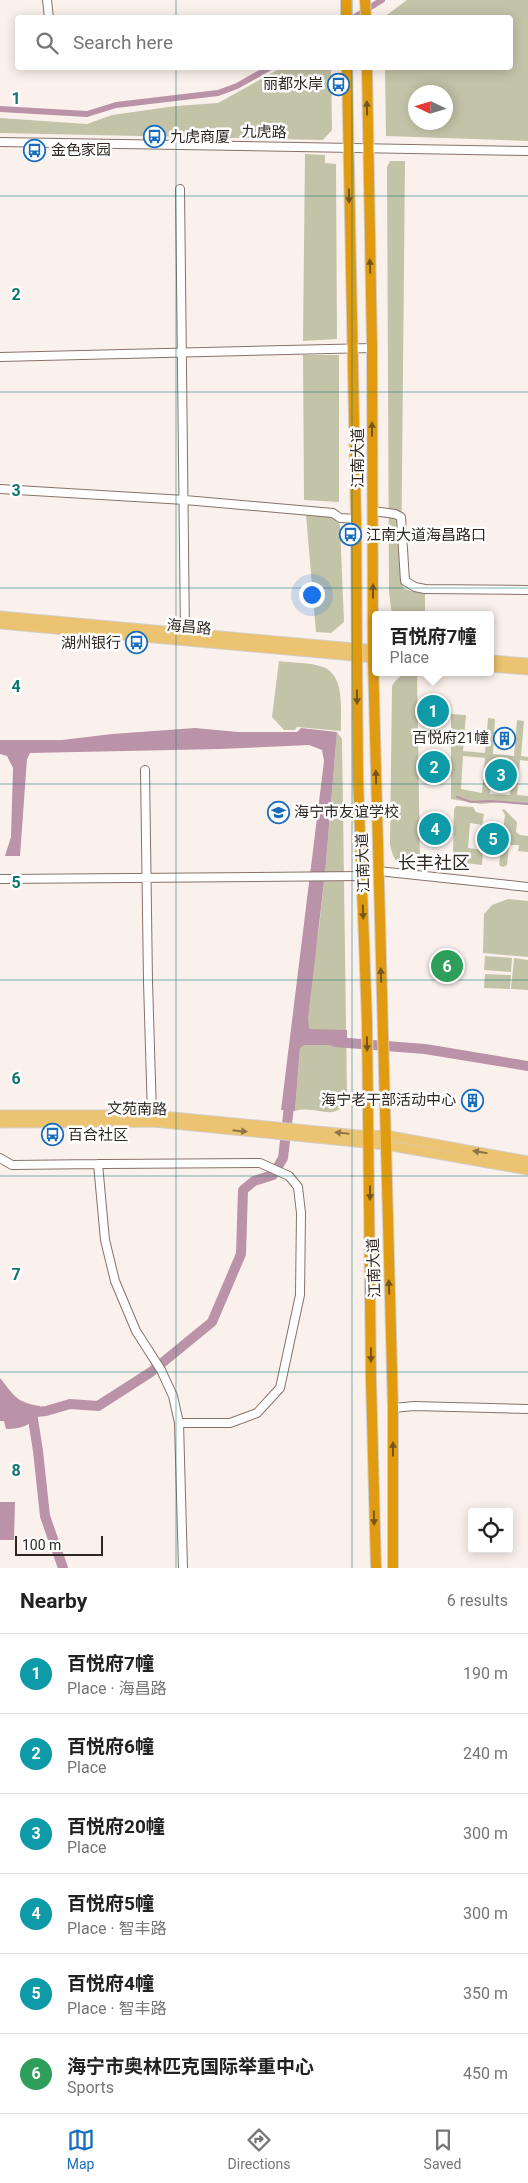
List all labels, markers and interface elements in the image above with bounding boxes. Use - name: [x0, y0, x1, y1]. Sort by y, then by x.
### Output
- search box: [15, 15, 513, 70]
- icon: search: [33, 29, 61, 57]
- text: Search here: [73, 31, 173, 54]
- bus stop icon: 丽都水岸: [327, 72, 351, 96]
- place label: 丽都水岸: [263, 75, 323, 93]
- north arrow: [408, 85, 453, 130]
- text: 1: [11, 89, 21, 108]
- one-way arrow: [363, 99, 371, 115]
- street label: 九虎路: [241, 123, 287, 141]
- bus stop icon: 九虎商厦: [142, 125, 166, 149]
- place label: 九虎商厦: [170, 128, 230, 146]
- bus stop icon: 金色家园: [23, 138, 47, 162]
- place label: 金色家园: [51, 141, 111, 159]
- one-way arrow: [345, 188, 353, 204]
- one-way arrow: [366, 258, 374, 274]
- text: 2: [11, 285, 21, 304]
- one-way arrow: [368, 421, 376, 437]
- street label: 江南大道: [349, 428, 367, 488]
- text: 3: [11, 481, 21, 500]
- bus stop icon: 江南大道海昌路口: [338, 523, 362, 547]
- place label: 江南大道海昌路口: [366, 526, 486, 544]
- your location: [299, 582, 325, 608]
- one-way arrow: [369, 583, 377, 599]
- popup: [372, 611, 494, 676]
- street label: 海昌路: [166, 616, 212, 638]
- text: 百悦府7幢: [390, 625, 476, 648]
- bus stop icon: 湖州银行: [125, 631, 149, 655]
- place label: 湖州银行: [61, 634, 121, 652]
- text: Place: [390, 648, 429, 667]
- text: 4: [11, 677, 21, 696]
- one-way arrow: [353, 689, 361, 705]
- pin: 1: [417, 692, 449, 730]
- building icon: 百悦府21幢: [493, 726, 517, 750]
- place label: 百悦府21幢: [412, 729, 489, 747]
- pin: 2: [418, 748, 450, 786]
- pin: 3: [485, 756, 517, 794]
- one-way arrow: [372, 769, 380, 785]
- school or university icon: 海宁市友谊学校: [266, 800, 290, 824]
- place label: 海宁市友谊学校: [294, 803, 399, 821]
- pin: 4: [419, 810, 451, 848]
- pin: 5: [477, 820, 509, 858]
- street label: 江南大道: [353, 833, 373, 893]
- district label: 长丰社区: [398, 852, 470, 873]
- text: 5: [11, 873, 21, 892]
- one-way arrow: [360, 904, 368, 920]
- pin: 6: [431, 947, 463, 985]
- one-way arrow: [377, 966, 385, 982]
- one-way arrow: [364, 1036, 372, 1052]
- text: 6: [11, 1069, 21, 1088]
- building icon: 海宁老干部活动中心: [460, 1088, 484, 1112]
- place label: 海宁老干部活动中心: [321, 1091, 456, 1109]
- street label: 文苑南路: [107, 1099, 167, 1119]
- bus stop icon: 百合社区: [40, 1123, 64, 1147]
- place label: 百合社区: [68, 1126, 128, 1144]
- one-way arrow: [232, 1127, 248, 1135]
- one-way arrow: [334, 1129, 350, 1137]
- one-way arrow: [472, 1148, 488, 1156]
- one-way arrow: [366, 1185, 374, 1201]
- street label: 江南大道: [364, 1238, 384, 1298]
- text: 7: [11, 1265, 21, 1284]
- one-way arrow: [385, 1279, 393, 1295]
- one-way arrow: [367, 1347, 375, 1363]
- one-way arrow: [389, 1441, 397, 1457]
- text: 8: [11, 1461, 21, 1480]
- map controls: [468, 1508, 513, 1553]
- button: locate: [468, 1508, 513, 1553]
- one-way arrow: [371, 1510, 379, 1526]
- scale bar: [15, 1533, 102, 1556]
- text: 100 m: [22, 1537, 61, 1553]
- text: Nearby: [20, 1589, 87, 1613]
- text: 6 results: [447, 1591, 508, 1610]
- text: 百悦府7幢: [67, 1652, 154, 1675]
- text: 1: [31, 1664, 41, 1683]
- text: 190 m: [463, 1664, 508, 1683]
- text: Place · 海昌路: [67, 1679, 167, 1698]
- text: 百悦府6幢: [67, 1735, 154, 1758]
- text: 2: [31, 1744, 41, 1763]
- text: 240 m: [463, 1744, 508, 1763]
- text: Place: [67, 1758, 107, 1777]
- text: 百悦府20幢: [67, 1815, 165, 1838]
- text: 3: [31, 1824, 41, 1843]
- text: 300 m: [463, 1824, 508, 1843]
- text: Place: [67, 1838, 107, 1857]
- text: 百悦府5幢: [67, 1892, 154, 1915]
- text: 4: [31, 1904, 41, 1923]
- text: 300 m: [463, 1904, 508, 1923]
- text: Place · 智丰路: [67, 1919, 167, 1938]
- text: 百悦府4幢: [67, 1972, 154, 1995]
- text: 5: [31, 1984, 41, 2003]
- text: 350 m: [463, 1984, 508, 2003]
- text: Place · 智丰路: [67, 1999, 167, 2018]
- text: 海宁市奥林匹克国际举重中心: [67, 2055, 314, 2078]
- text: 6: [31, 2064, 41, 2083]
- text: 450 m: [463, 2064, 508, 2083]
- text: Sports: [67, 2078, 114, 2097]
- tab: Map: [67, 2126, 95, 2172]
- tab: Directions: [228, 2126, 291, 2172]
- tab: Saved: [424, 2126, 461, 2172]

